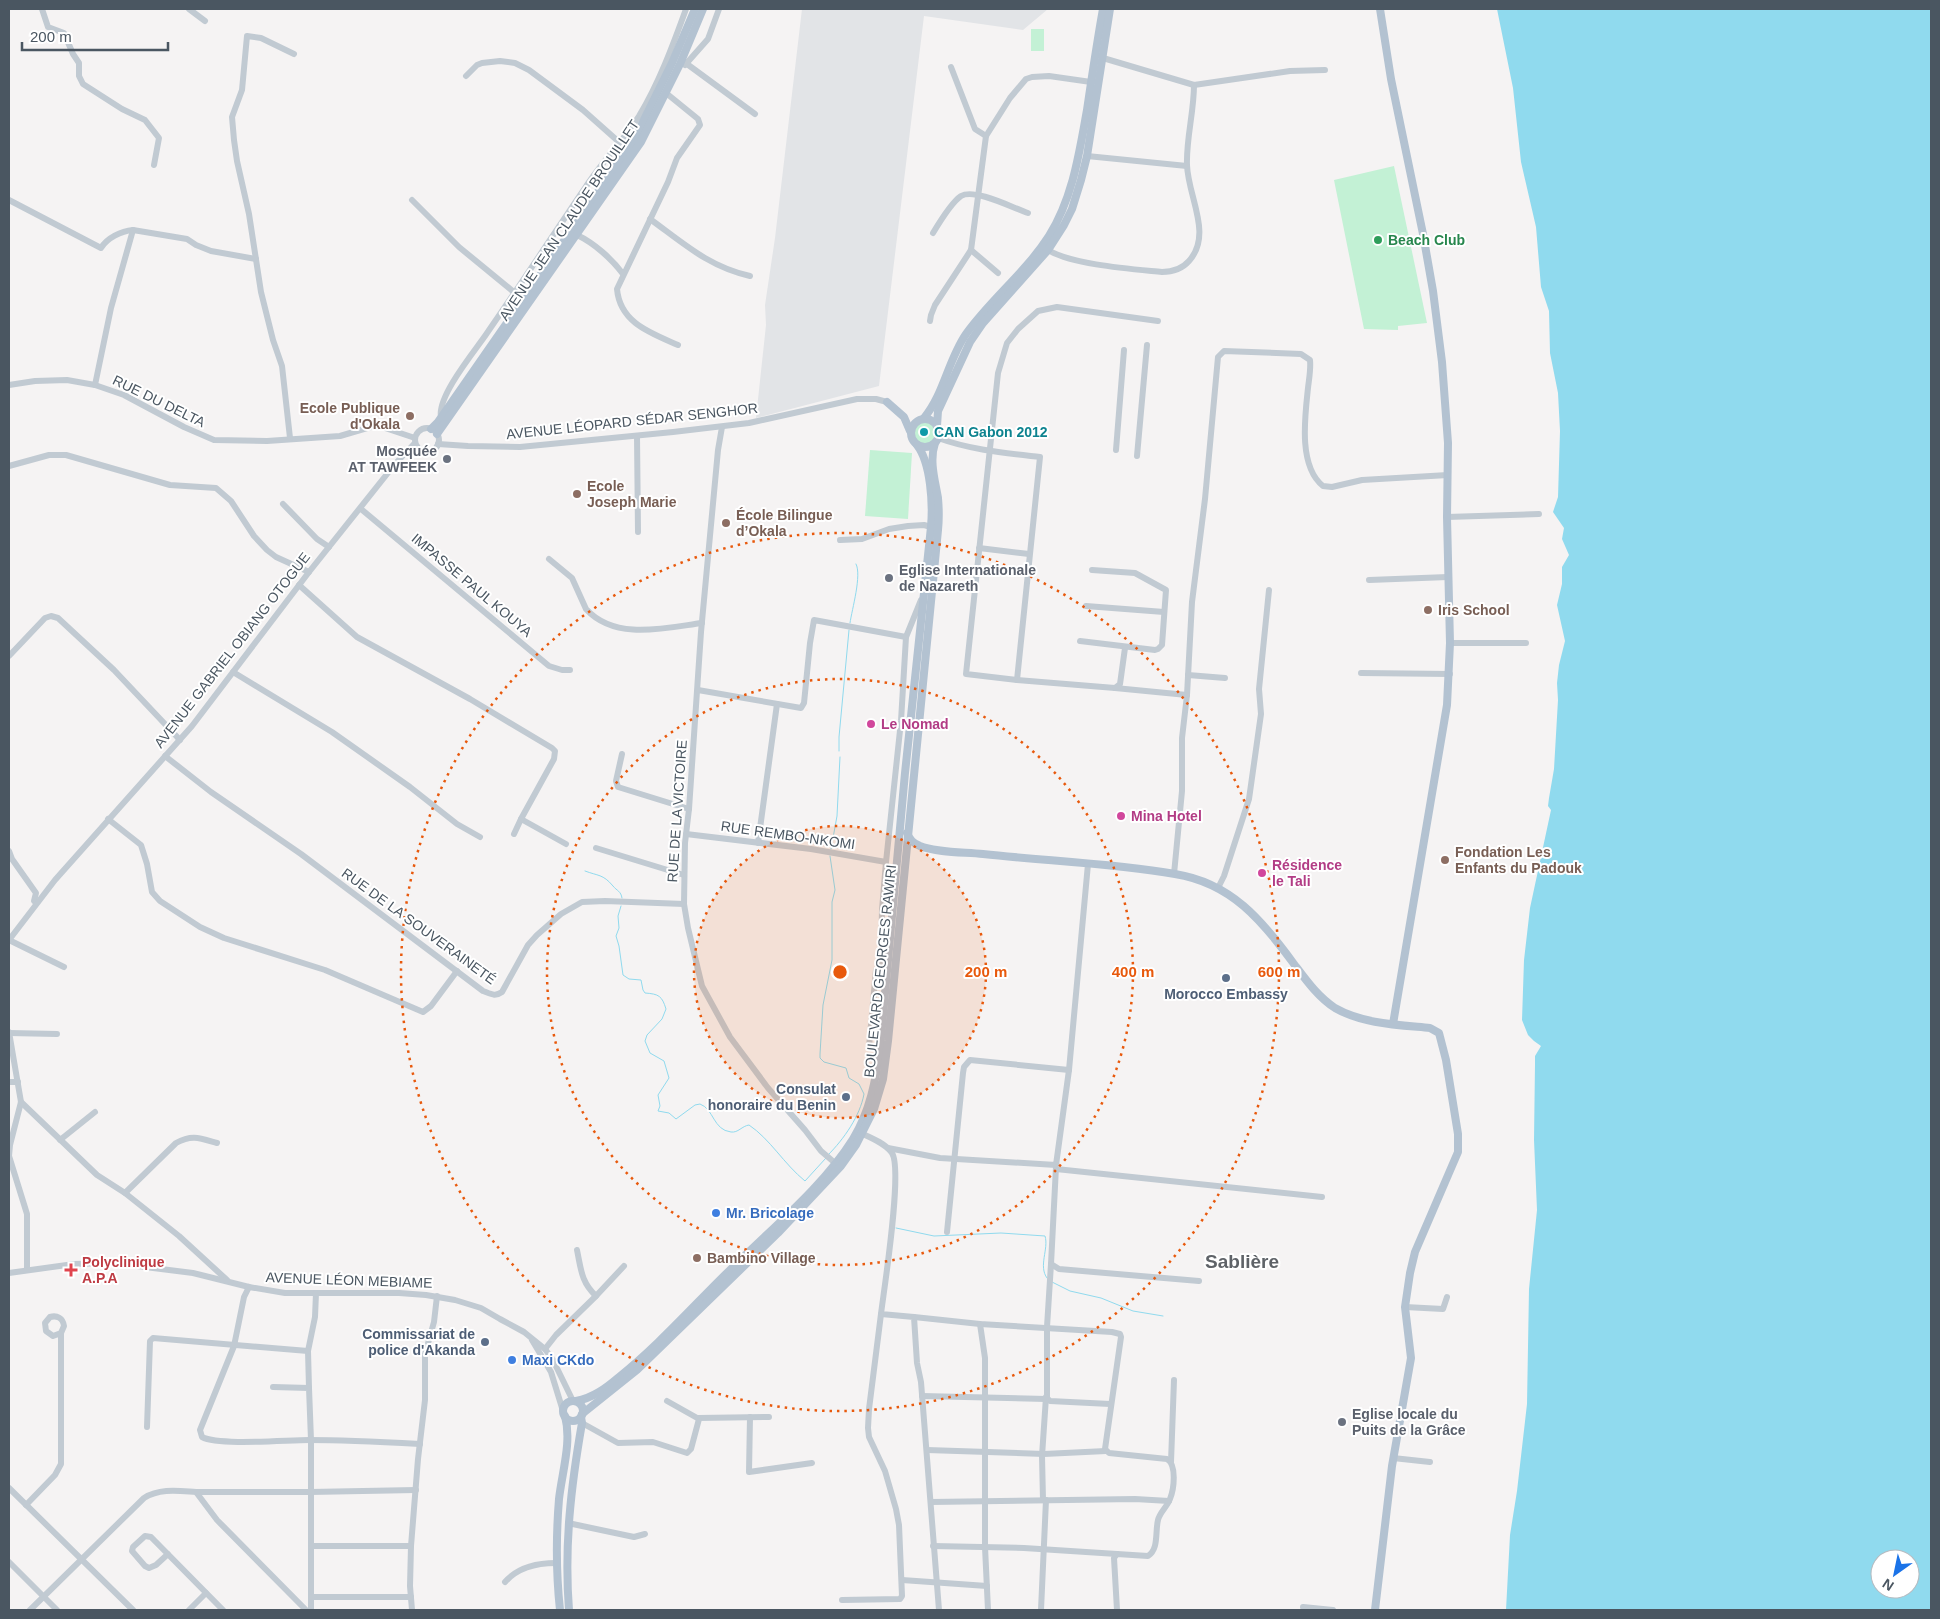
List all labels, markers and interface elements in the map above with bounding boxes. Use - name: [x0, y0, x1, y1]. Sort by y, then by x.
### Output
- scale bar: [22, 20, 169, 52]
- text: 200 m: [30, 28, 72, 45]
- street label: AVENUE JEAN CLAUDE BROUILLET: [496, 116, 643, 323]
- place label: Beach Club: [1388, 232, 1465, 248]
- marker: Beach Club: [1372, 234, 1384, 246]
- street label: RUE DU DELTA: [110, 372, 208, 431]
- place label: Ecole Publique d'Okala: [300, 400, 400, 432]
- street label: AVENUE LÉOPARD SÉDAR SENGHOR: [505, 400, 759, 442]
- marker: Ecole Publique d'Okala: [404, 410, 416, 422]
- place label: CAN Gabon 2012: [934, 424, 1048, 440]
- marker: CAN Gabon 2012: [918, 426, 930, 438]
- place label: Mosquée AT TAWFEEK: [348, 443, 437, 475]
- marker: Mosquée AT TAWFEEK: [441, 453, 453, 465]
- place label: Ecole Joseph Marie: [587, 478, 677, 510]
- marker: Ecole Joseph Marie: [571, 488, 583, 500]
- place label: École Bilingue d’Okala: [736, 507, 833, 539]
- marker: École Bilingue d’Okala: [720, 517, 732, 529]
- street label: IMPASSE PAUL KOUYA: [409, 530, 536, 640]
- street label: AVENUE GABRIEL OBIANG OTOGUE: [151, 549, 313, 751]
- place label: Eglise Internationale de Nazareth: [899, 562, 1036, 594]
- marker: Eglise Internationale de Nazareth: [883, 572, 895, 584]
- place label: Iris School: [1438, 602, 1510, 618]
- marker: Iris School: [1422, 604, 1434, 616]
- place label: Le Nomad: [881, 716, 949, 732]
- marker: Le Nomad: [865, 718, 877, 730]
- street label: RUE DE LA VICTOIRE: [664, 739, 690, 883]
- place label: Mina Hotel: [1131, 808, 1202, 824]
- marker: Mina Hotel: [1115, 810, 1127, 822]
- street label: RUE REMBO-NKOMI: [720, 818, 856, 852]
- place label: Fondation Les Enfants du Padouk: [1455, 844, 1582, 876]
- marker: Fondation Les Enfants du Padouk: [1439, 854, 1451, 866]
- place label: Résidence le Tali: [1272, 857, 1342, 889]
- street label: BOULEVARD GEORGES RAWIRI: [861, 864, 899, 1078]
- street label: RUE DE LA SOUVERAINETÉ: [339, 865, 499, 987]
- marker: Résidence le Tali: [1256, 867, 1268, 879]
- centre of rings: [831, 963, 849, 981]
- text: 200 m: [965, 963, 1007, 980]
- text: 400 m: [1112, 963, 1154, 980]
- text: 600 m: [1258, 963, 1300, 980]
- marker: Morocco Embassy: [1220, 972, 1232, 984]
- place label: Morocco Embassy: [1164, 986, 1288, 1002]
- place label: Consulat honoraire du Benin: [708, 1081, 836, 1113]
- marker: Consulat honoraire du Benin: [840, 1091, 852, 1103]
- place label: Mr. Bricolage: [726, 1205, 814, 1221]
- marker: Mr. Bricolage: [710, 1207, 722, 1219]
- place label: Bambino Village: [707, 1250, 816, 1266]
- district label: Sablière: [1205, 1251, 1279, 1272]
- marker: Bambino Village: [691, 1252, 703, 1264]
- place label: Polyclinique A.P.A: [82, 1254, 165, 1286]
- marker: Polyclinique A.P.A: [64, 1263, 78, 1277]
- street label: AVENUE LÉON MEBIAME: [265, 1269, 433, 1291]
- place label: Commissariat de police d'Akanda: [362, 1326, 475, 1358]
- marker: Commissariat de police d'Akanda: [479, 1336, 491, 1348]
- place label: Maxi CKdo: [522, 1352, 594, 1368]
- marker: Maxi CKdo: [506, 1354, 518, 1366]
- place label: Eglise locale du Puits de la Grâce: [1352, 1406, 1466, 1438]
- marker: Eglise locale du Puits de la Grâce: [1336, 1416, 1348, 1428]
- north arrow: [1870, 1549, 1920, 1599]
- text: N: [1879, 1575, 1897, 1594]

